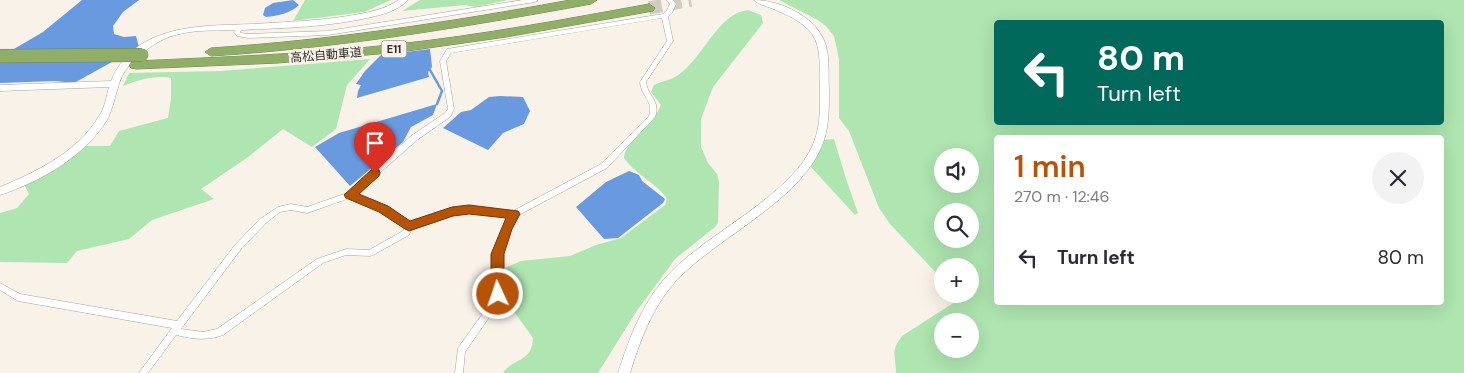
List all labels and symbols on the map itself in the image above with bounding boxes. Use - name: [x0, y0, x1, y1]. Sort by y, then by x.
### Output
- road number: E11: [382, 41, 406, 58]
- street label: 高松自動車道: [289, 44, 363, 66]
- pin: [354, 122, 396, 173]
- position arrow: [471, 267, 523, 319]

